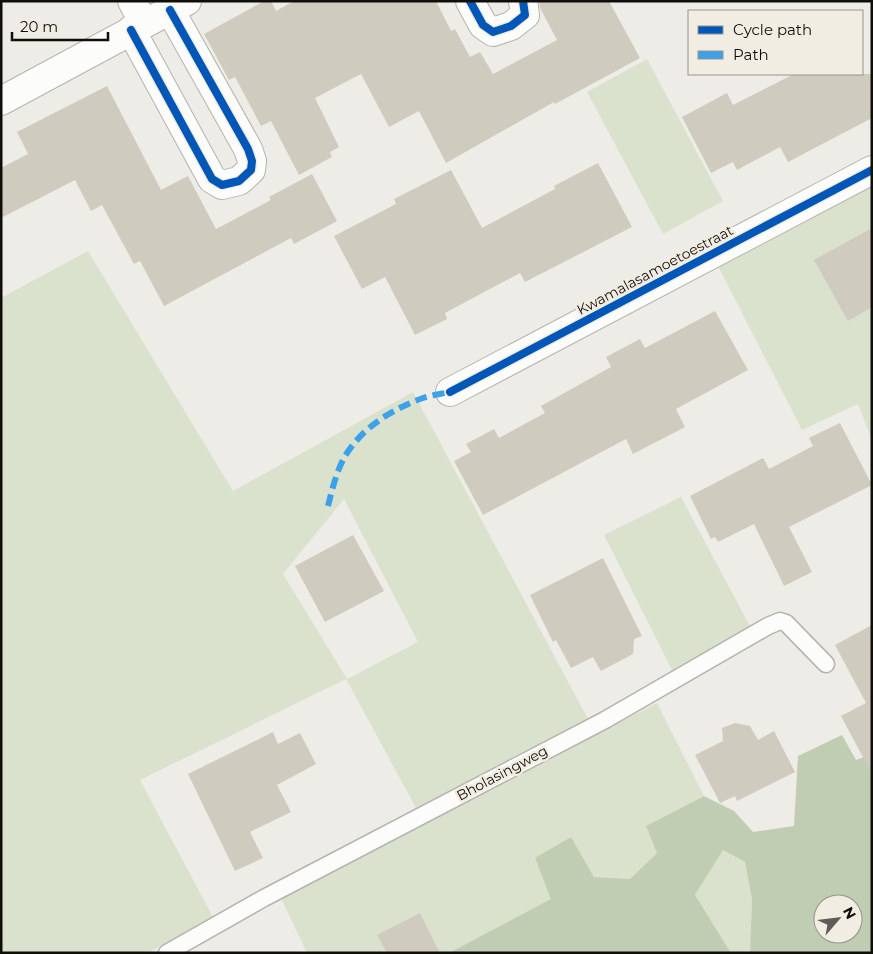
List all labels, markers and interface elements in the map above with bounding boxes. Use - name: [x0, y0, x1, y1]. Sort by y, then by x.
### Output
- scale bar: [12, 10, 109, 42]
- legend: [688, 10, 863, 75]
- text: 20 m: [20, 17, 58, 36]
- text: Cycle path: [733, 20, 812, 39]
- text: Path: [733, 45, 769, 64]
- street label: Kwamalasamoetoestraat: [574, 221, 737, 319]
- street label: Bholasingweg: [453, 741, 551, 805]
- north arrow: [813, 894, 863, 944]
- text: N: [839, 904, 860, 922]

